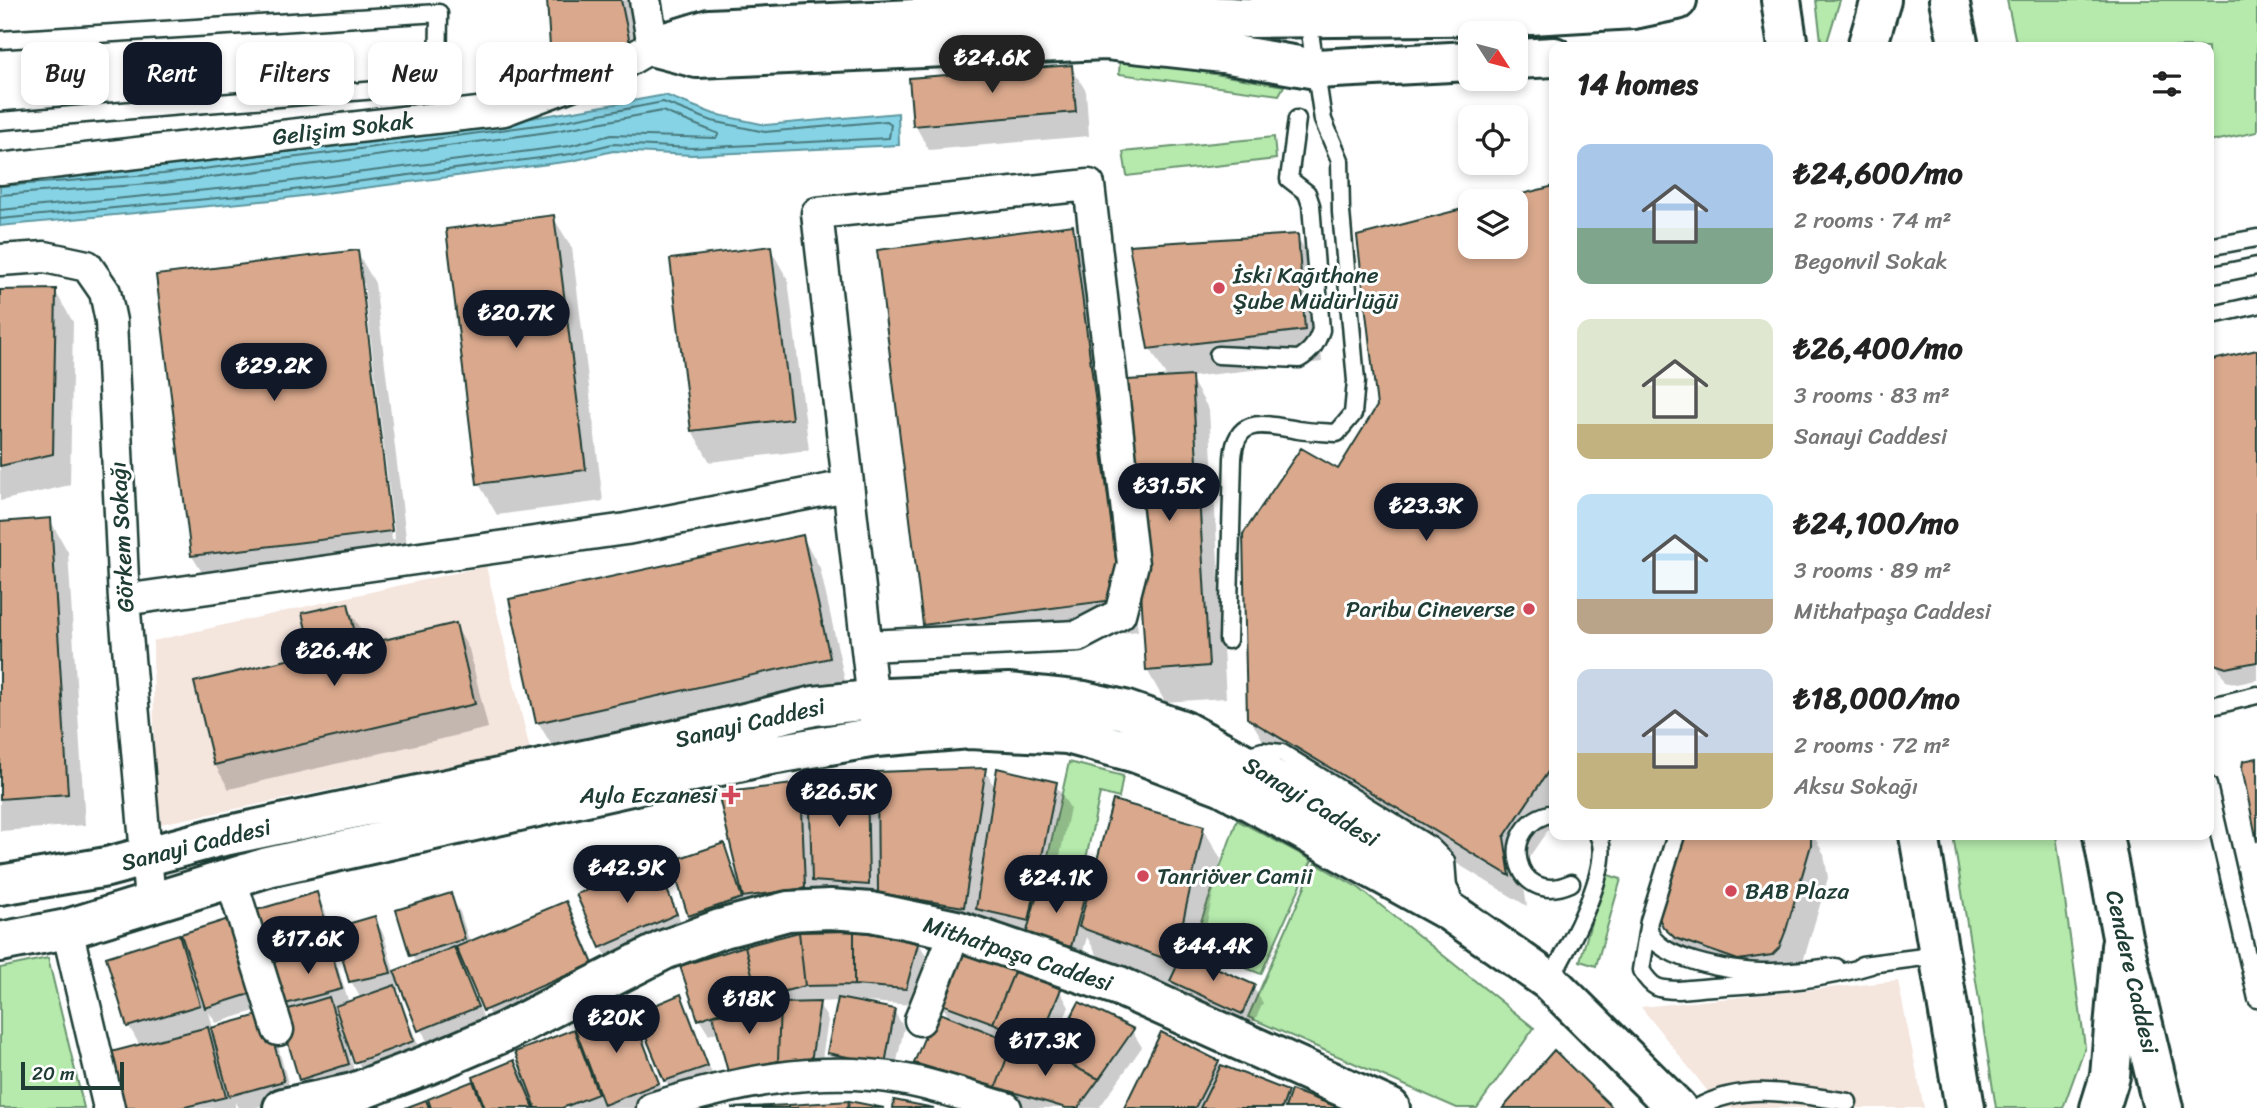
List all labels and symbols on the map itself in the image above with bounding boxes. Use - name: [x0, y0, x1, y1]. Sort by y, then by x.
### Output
- north arrow: [1458, 21, 1528, 91]
- pin: ₺24.6K: [935, 36, 1049, 95]
- street label: Gelişim Sokak: [270, 100, 417, 158]
- place label: İski Kağıthane Şube Müdürlüğü: [1232, 255, 1399, 322]
- marker: İski Kağıthane Şube Müdürlüğü: [1211, 280, 1227, 296]
- pin: ₺20.7K: [459, 290, 573, 350]
- pin: ₺29.2K: [217, 344, 331, 403]
- street label: Görkem Sokağı: [98, 461, 146, 613]
- pin: ₺31.5K: [1112, 463, 1226, 523]
- pin: ₺23.3K: [1369, 484, 1483, 543]
- place label: Paribu Cineverse: [1346, 589, 1515, 630]
- marker: Paribu Cineverse: [1521, 601, 1537, 617]
- pin: ₺26.4K: [277, 628, 391, 688]
- street label: Sanayi Caddesi: [671, 686, 830, 760]
- street label: Sanayi Caddesi: [1235, 745, 1388, 859]
- pin: ₺26.5K: [782, 770, 896, 829]
- place label: Ayla Eczanesi: [579, 775, 718, 816]
- marker: Ayla Eczanesi: [723, 787, 739, 803]
- street label: Sanayi Caddesi: [117, 806, 276, 883]
- pin: ₺42.9K: [570, 846, 684, 905]
- pin: ₺24.1K: [999, 856, 1113, 915]
- place label: Tanriöver Camii: [1157, 856, 1313, 897]
- marker: Tanriöver Camii: [1135, 868, 1151, 884]
- place label: BAB Plaza: [1745, 871, 1850, 912]
- marker: BAB Plaza: [1723, 883, 1739, 899]
- street label: Cendere Caddesi: [2093, 886, 2171, 1058]
- street label: Mithatpaşa Caddesi: [918, 904, 1119, 1004]
- pin: ₺17.6K: [251, 916, 365, 976]
- pin: ₺44.4K: [1156, 923, 1270, 983]
- pin: ₺18K: [708, 976, 790, 1036]
- pin: ₺20K: [575, 996, 657, 1055]
- pin: ₺17.3K: [988, 1018, 1102, 1078]
- scale bar: [21, 1059, 124, 1091]

